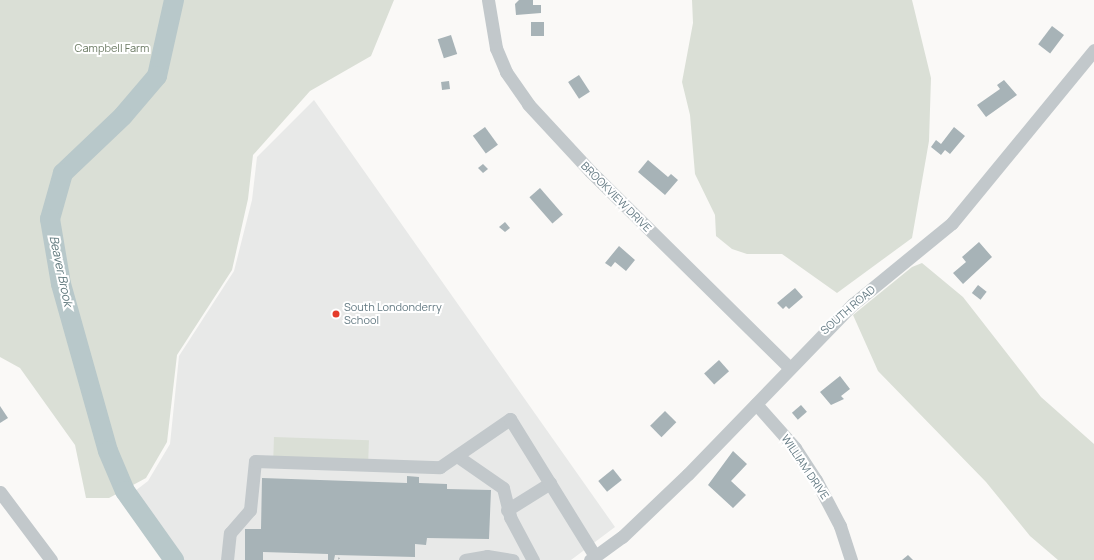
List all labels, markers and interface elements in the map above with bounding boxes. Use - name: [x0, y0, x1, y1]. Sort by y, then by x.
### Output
- park label: Campbell Farm: [75, 41, 149, 55]
- street label: BROOKVIEW DRIVE: [578, 159, 654, 235]
- water label: Beaver Brook: [46, 234, 76, 308]
- street label: SOUTH ROAD: [818, 283, 878, 337]
- place label: South Londonderry School: [344, 301, 442, 327]
- marker: South Londonderry School: [331, 309, 341, 319]
- street label: WILLIAM DRIVE: [779, 432, 831, 502]

